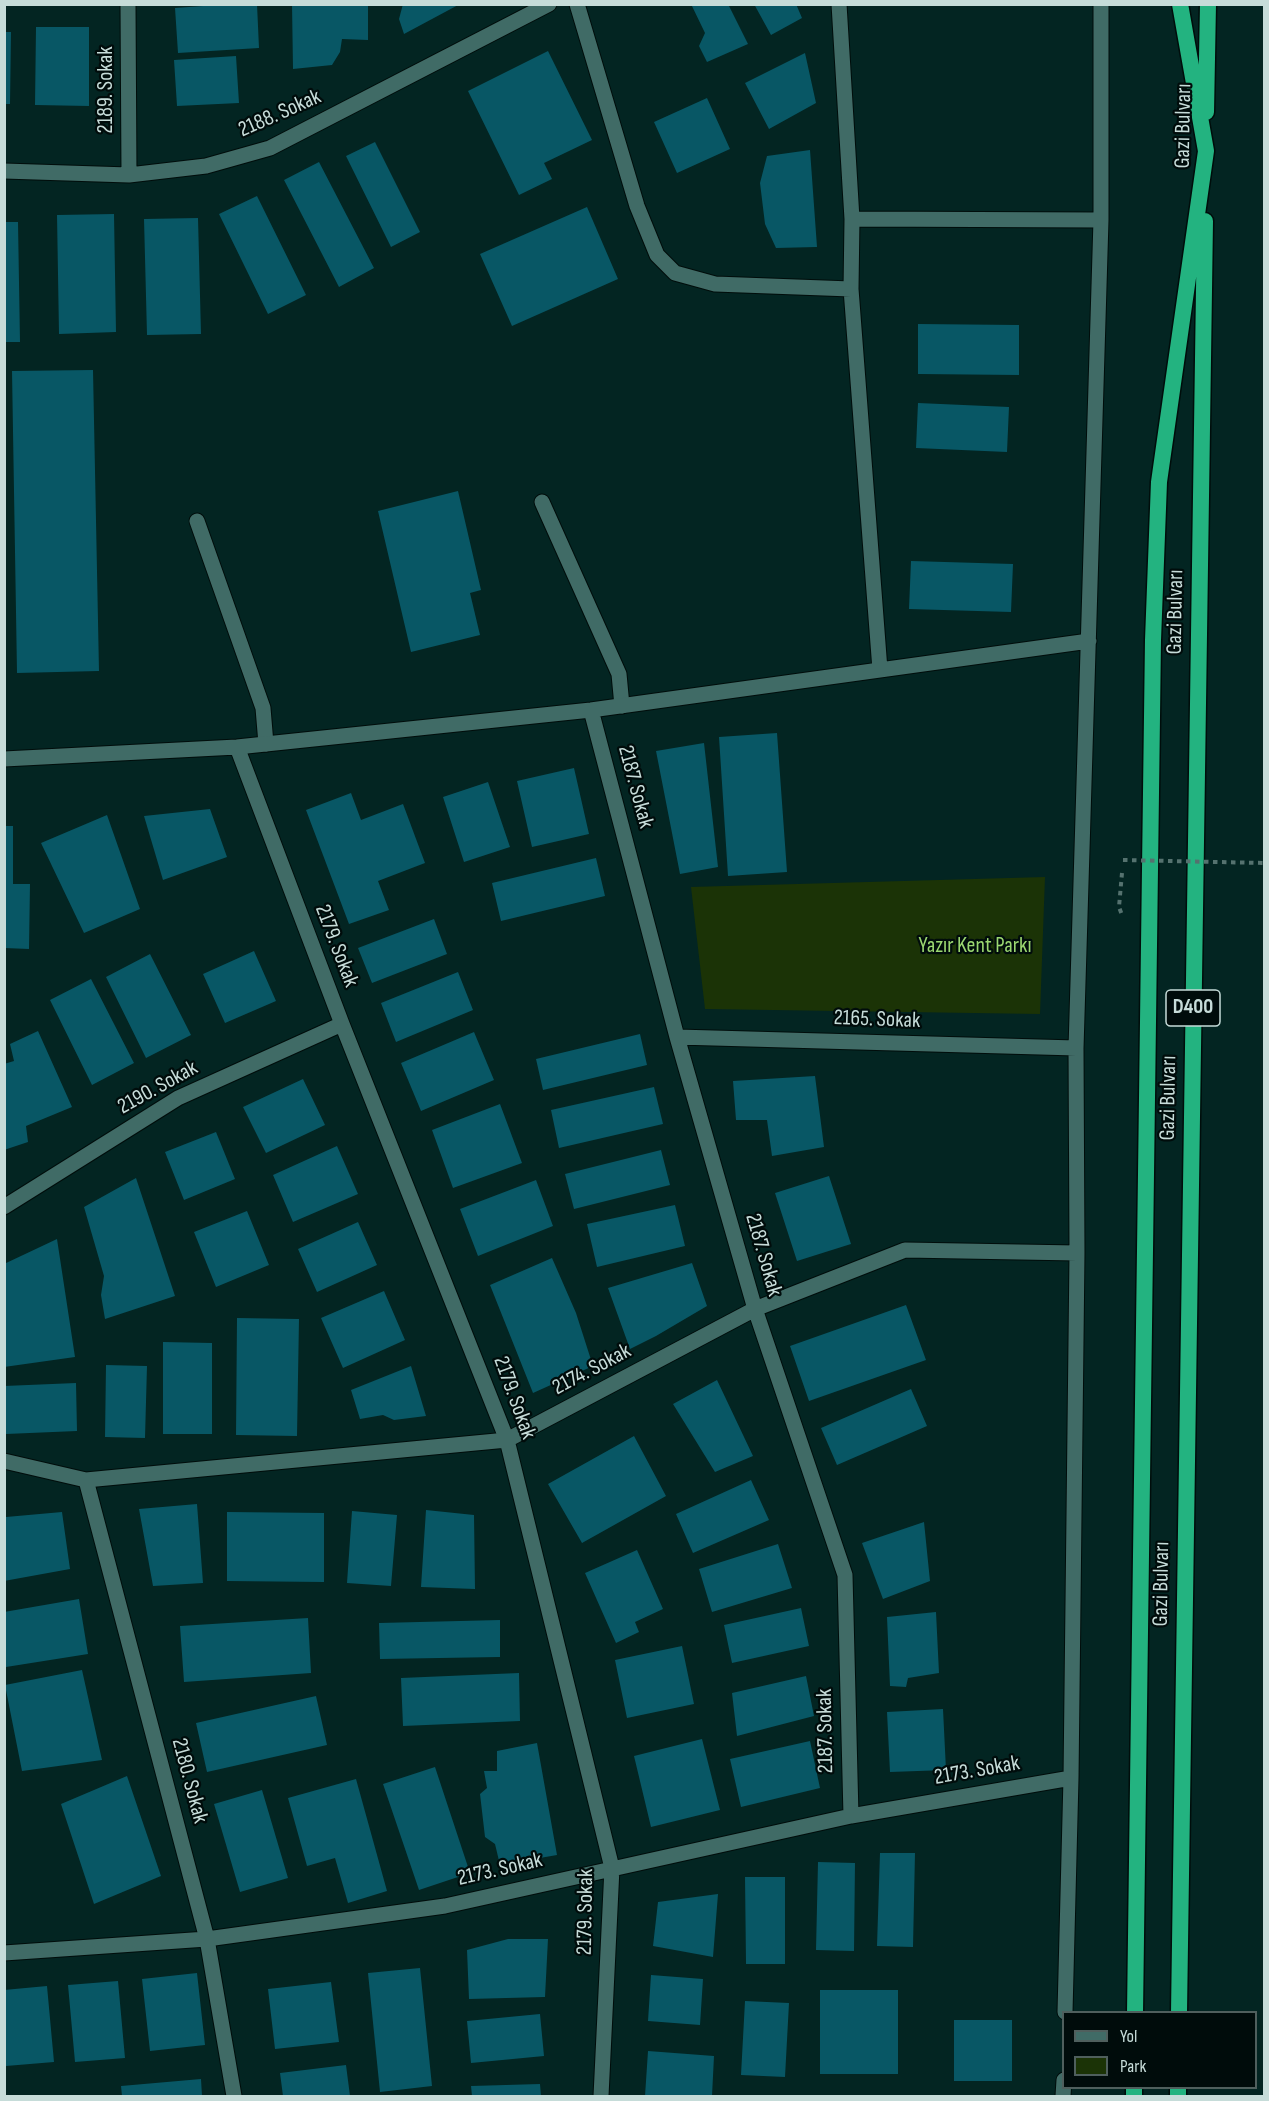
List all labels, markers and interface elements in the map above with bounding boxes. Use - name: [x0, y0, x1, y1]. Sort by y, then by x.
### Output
- street label: 2189. Sokak: [93, 46, 119, 134]
- street label: Gazi Bulvarı: [1170, 83, 1198, 169]
- street label: 2188. Sokak: [235, 84, 325, 144]
- street label: Gazi Bulvarı: [1162, 569, 1190, 655]
- street label: 2187. Sokak: [611, 743, 659, 831]
- street label: 2179. Sokak: [308, 901, 364, 991]
- park label: Yazır Kent Parkı: [919, 933, 1031, 959]
- road number: D400: [1166, 990, 1220, 1026]
- street label: 2165. Sokak: [833, 1005, 921, 1035]
- street label: 2190. Sokak: [113, 1055, 203, 1121]
- street label: Gazi Bulvarı: [1155, 1055, 1183, 1141]
- street label: 2187. Sokak: [739, 1211, 787, 1299]
- street label: 2174. Sokak: [548, 1338, 636, 1402]
- street label: 2179. Sokak: [487, 1353, 541, 1443]
- street label: Gazi Bulvarı: [1148, 1541, 1176, 1627]
- street label: 2187. Sokak: [812, 1688, 840, 1774]
- street label: 2180. Sokak: [165, 1736, 213, 1826]
- street label: 2173. Sokak: [932, 1751, 1022, 1791]
- street label: 2173. Sokak: [455, 1847, 545, 1893]
- street label: 2179. Sokak: [572, 1869, 600, 1955]
- legend: [1062, 2011, 1257, 2089]
- text: Yol: [1120, 2026, 1137, 2047]
- text: Park: [1120, 2056, 1146, 2077]

